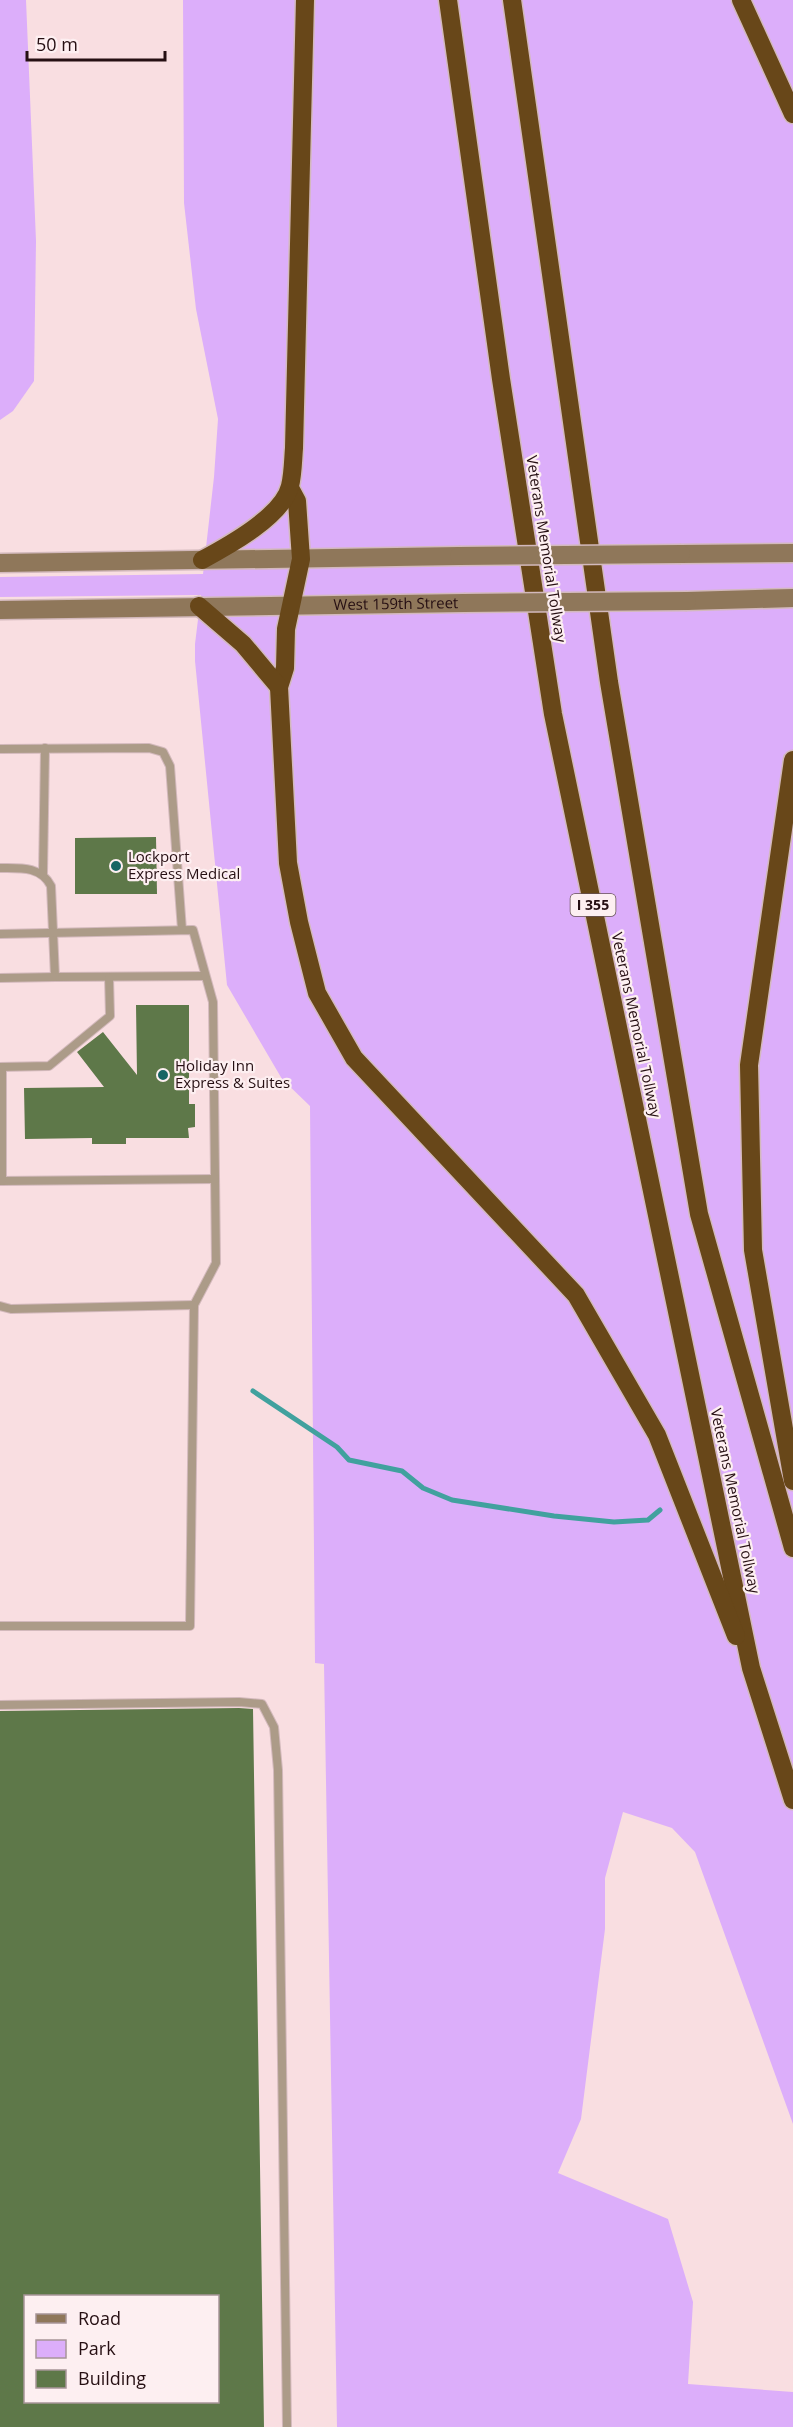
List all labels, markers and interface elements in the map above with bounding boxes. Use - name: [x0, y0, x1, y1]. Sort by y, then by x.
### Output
- scale bar: [27, 24, 165, 62]
- text: 50 m: [36, 32, 78, 56]
- street label: Veterans Memorial Tollway: [522, 454, 572, 644]
- street label: West 159th Street: [333, 592, 459, 614]
- place label: Lockport Express Medical: [128, 846, 240, 883]
- marker: Lockport Express Medical: [109, 859, 123, 873]
- road number: I 355: [570, 894, 616, 916]
- street label: Veterans Memorial Tollway: [608, 930, 667, 1120]
- place label: Holiday Inn Express & Suites: [175, 1055, 290, 1092]
- marker: Holiday Inn Express & Suites: [156, 1068, 170, 1082]
- street label: Veterans Memorial Tollway: [707, 1406, 766, 1596]
- legend: [24, 2295, 219, 2403]
- text: Road: [78, 2306, 121, 2330]
- text: Park: [78, 2336, 116, 2360]
- text: Building: [78, 2366, 146, 2390]

